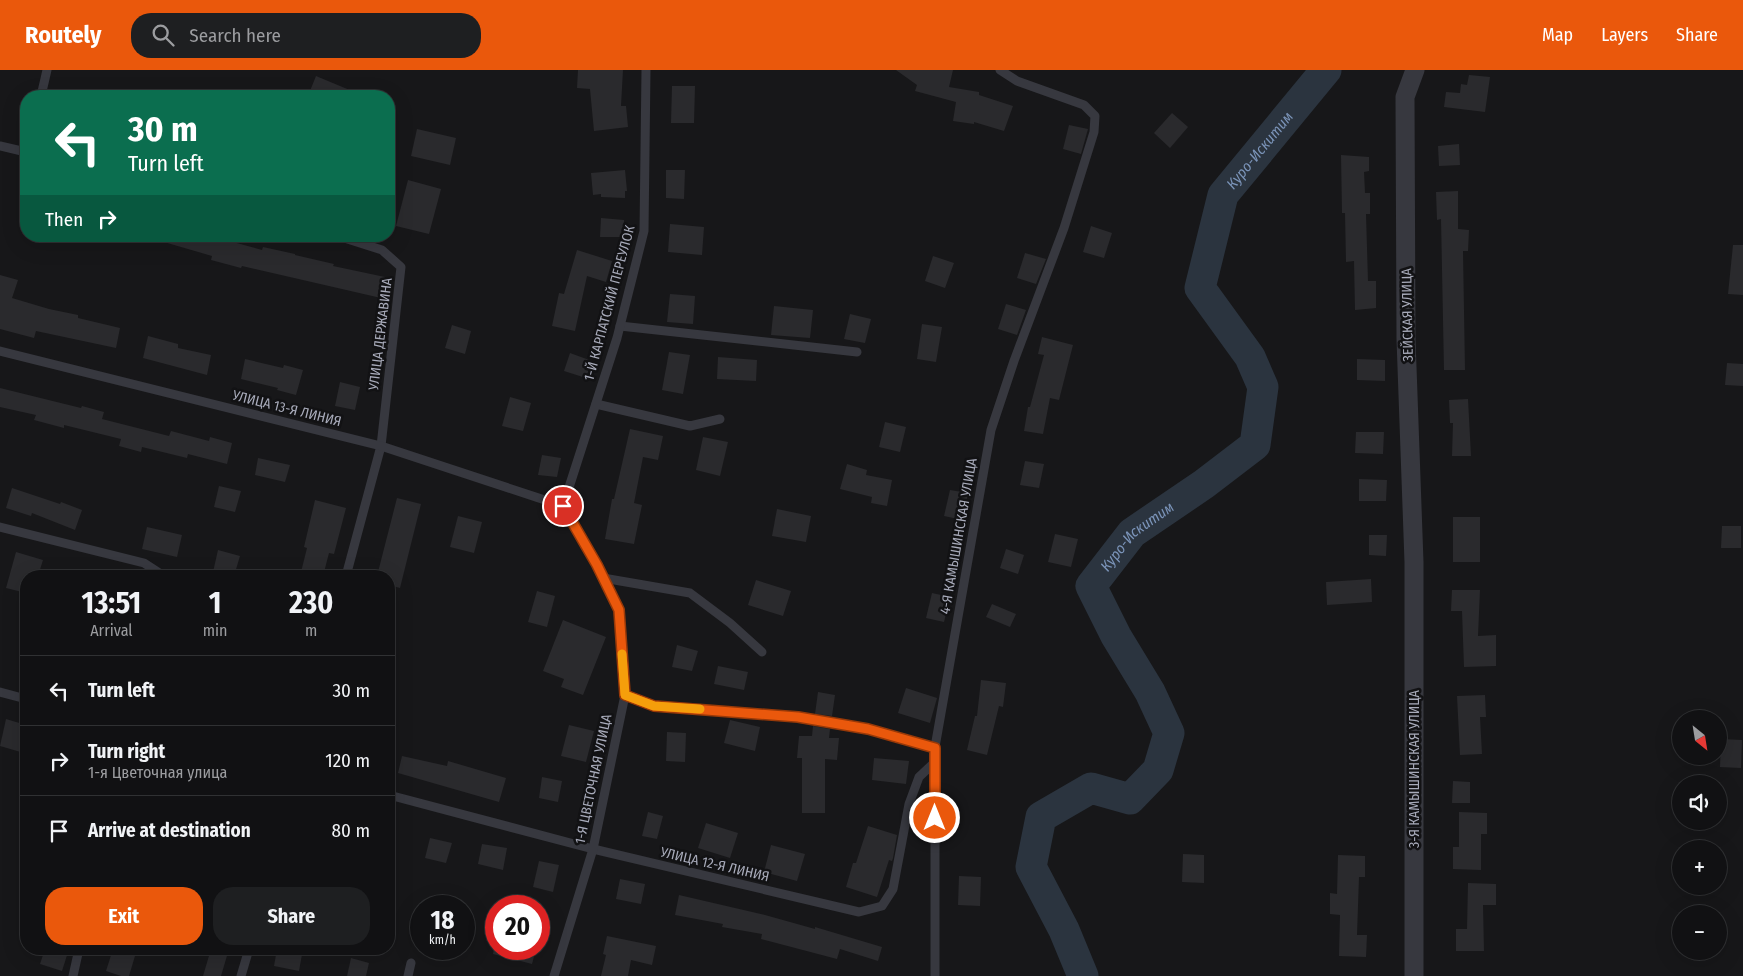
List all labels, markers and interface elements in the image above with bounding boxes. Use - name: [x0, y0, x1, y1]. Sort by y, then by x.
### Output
- search box: [131, 13, 481, 58]
- text: Routely: [25, 21, 101, 49]
- icon: search: [149, 21, 177, 49]
- text: Search here: [189, 24, 281, 47]
- text: Map: [1542, 24, 1573, 46]
- text: Layers: [1601, 24, 1648, 46]
- text: Share: [1676, 24, 1718, 46]
- text: 30 m: [128, 108, 198, 150]
- water label: Куро-Искитим: [1223, 108, 1297, 193]
- icon: left: [45, 110, 110, 175]
- text: Turn left: [128, 150, 204, 177]
- icon: right: [93, 205, 121, 233]
- text: Then: [45, 208, 83, 231]
- street label: 1-Й КАРПАТСКИЙ ПЕРЕУЛОК: [581, 223, 639, 383]
- street label: ЗЕЙСКАЯ УЛИЦА: [1398, 267, 1417, 362]
- street label: УЛИЦА ДЕРЖАВИНА: [365, 276, 396, 392]
- street label: УЛИЦА 13-Я ЛИНИЯ: [230, 387, 343, 430]
- street label: 4-Я КАМЫШИНСКАЯ УЛИЦА: [936, 456, 981, 616]
- pin: [542, 485, 584, 527]
- icon: arrive: [549, 492, 577, 520]
- water label: Куро-Искитим: [1097, 498, 1177, 575]
- text: 13:51: [81, 585, 141, 621]
- text: 1: [209, 585, 222, 621]
- text: 230: [289, 585, 334, 621]
- text: Arrival: [90, 621, 133, 640]
- text: min: [203, 621, 228, 640]
- text: m: [305, 621, 317, 640]
- icon: left: [45, 677, 73, 705]
- text: Turn left: [88, 679, 155, 702]
- text: 30 m: [332, 679, 370, 702]
- street label: 3-Я КАМЫШИНСКАЯ УЛИЦА: [1406, 689, 1423, 848]
- north arrow: [1672, 710, 1728, 765]
- map controls: [1672, 710, 1727, 960]
- street label: 1-Я ЦВЕТОЧНАЯ УЛИЦА: [571, 712, 616, 846]
- text: Turn right: [88, 740, 165, 763]
- icon: right: [45, 747, 73, 775]
- text: 120 m: [325, 749, 370, 772]
- text: 1-я Цветочная улица: [88, 763, 227, 782]
- button: sound: [1672, 775, 1727, 830]
- position arrow: [908, 791, 960, 843]
- icon: arrive: [45, 817, 73, 845]
- text: Arrive at destination: [88, 819, 251, 842]
- text: 80 m: [332, 819, 370, 842]
- button: +: [1672, 840, 1727, 895]
- street label: УЛИЦА 12-Я ЛИНИЯ: [658, 843, 771, 885]
- button: Exit: [45, 887, 203, 945]
- button: Share: [213, 887, 370, 945]
- speed limit sign: 20: [485, 895, 550, 960]
- button: −: [1672, 905, 1727, 960]
- text: 18: [431, 906, 454, 936]
- text: km/h: [429, 933, 456, 947]

